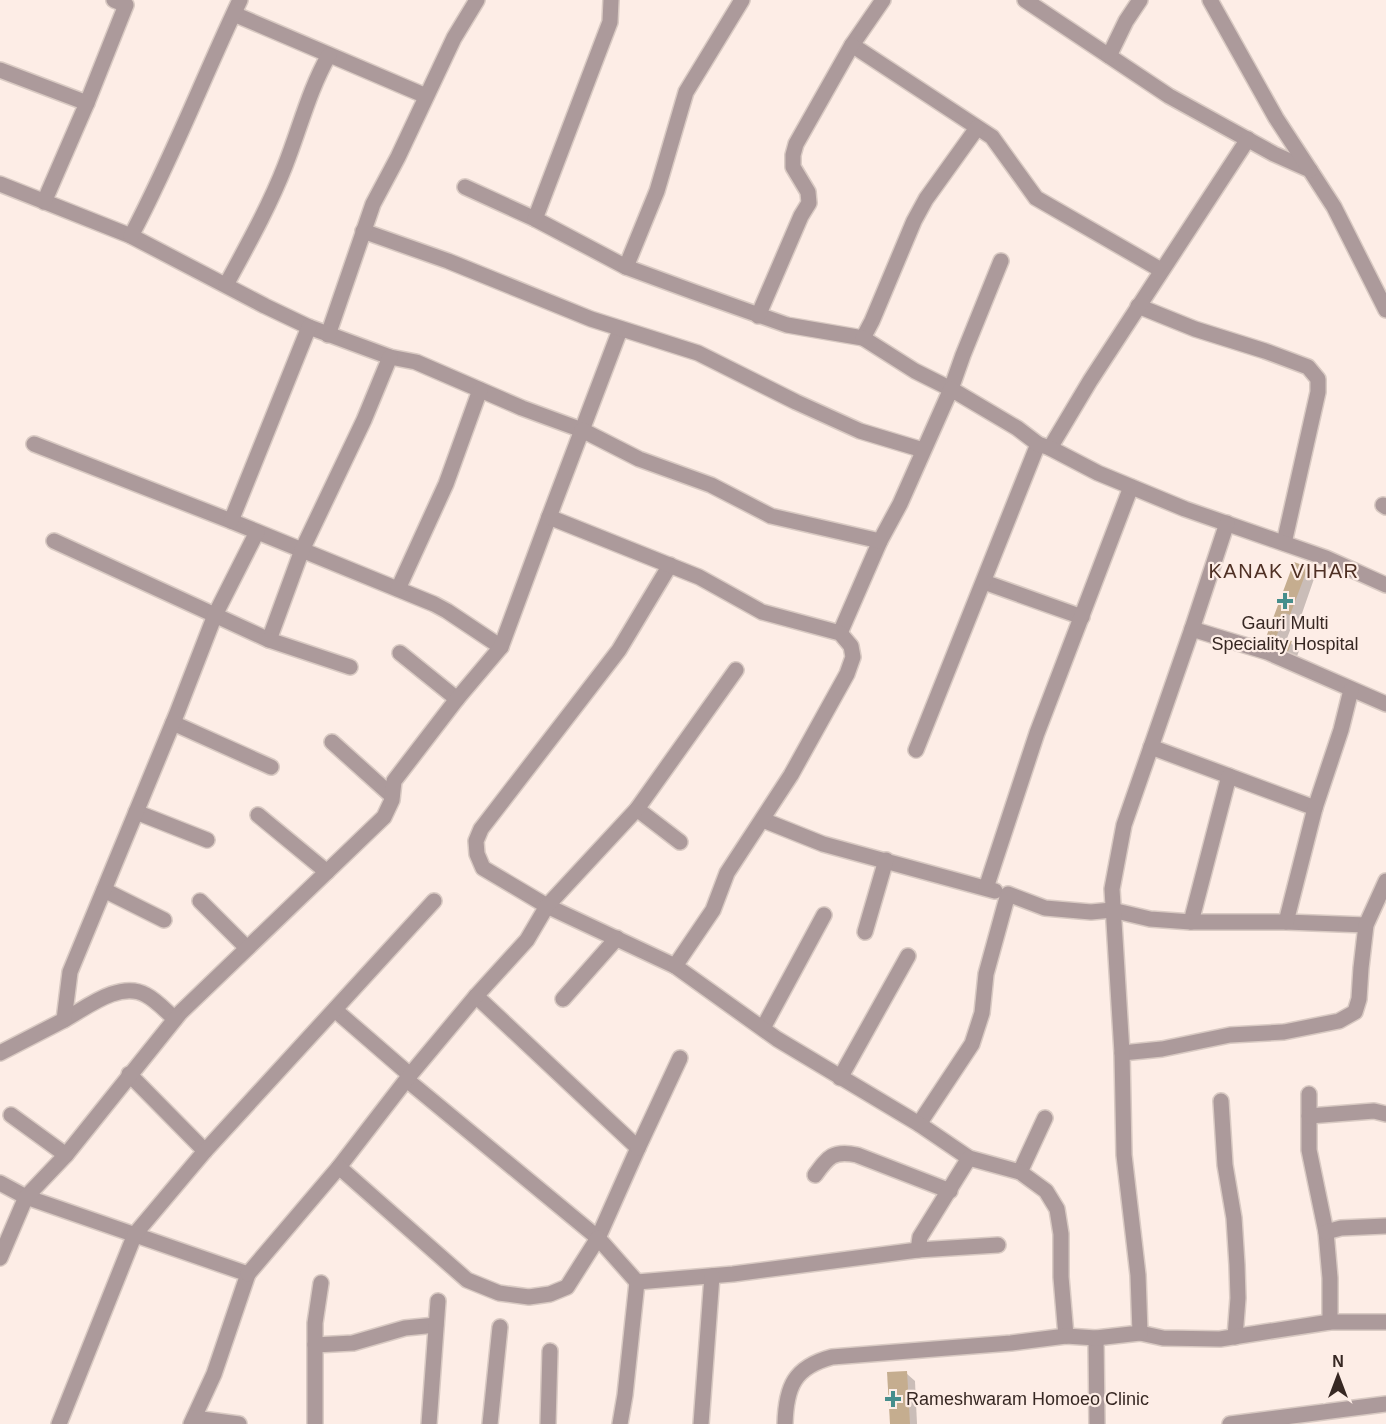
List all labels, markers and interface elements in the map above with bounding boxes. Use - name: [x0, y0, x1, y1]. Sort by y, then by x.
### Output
- district label: KANAK VIHAR: [1209, 560, 1359, 582]
- marker: Gauri Multi Speciality Hospital: [1276, 592, 1294, 610]
- place label: Gauri Multi Speciality Hospital: [1211, 613, 1359, 654]
- north arrow: [1308, 1346, 1368, 1406]
- text: N: [1332, 1353, 1344, 1370]
- place label: Rameshwaram Homoeo Clinic: [906, 1389, 1149, 1409]
- marker: Rameshwaram Homoeo Clinic: [884, 1390, 902, 1408]

